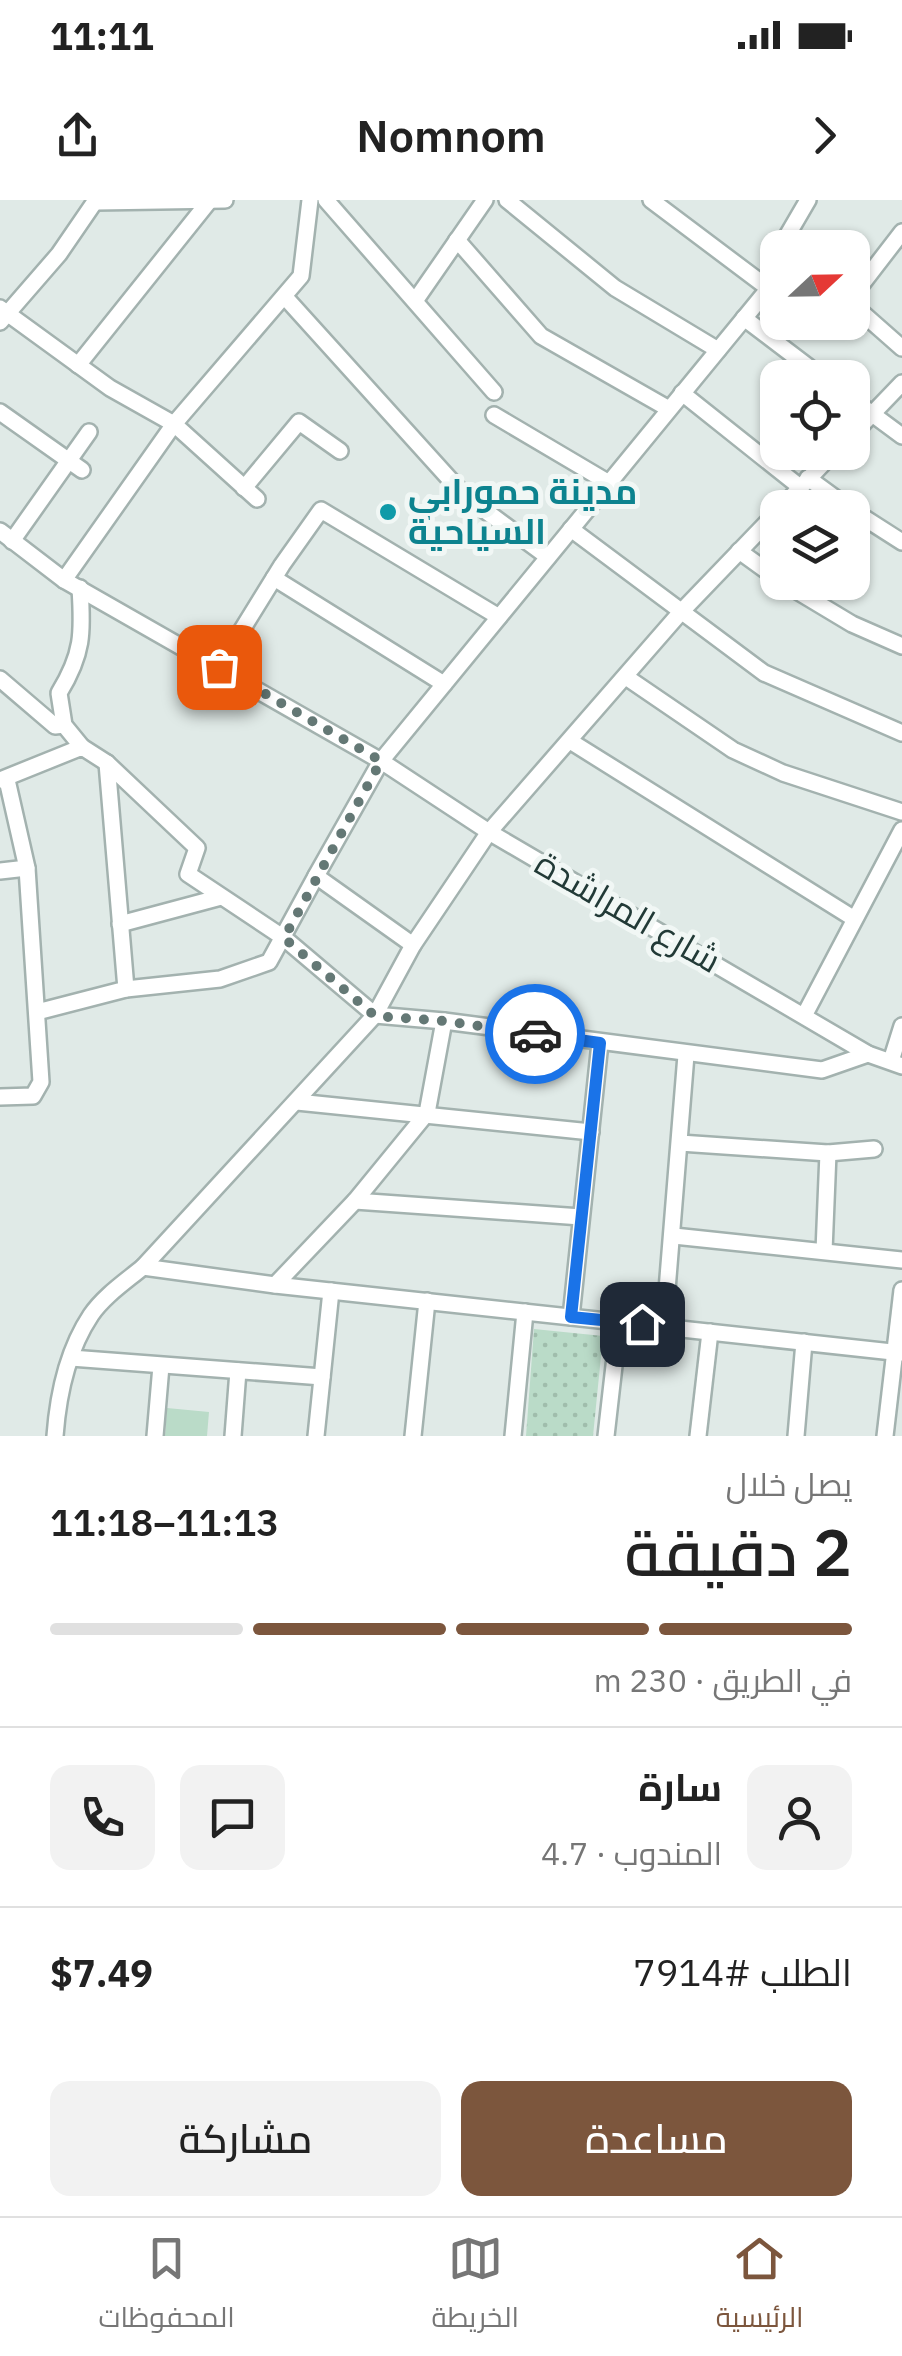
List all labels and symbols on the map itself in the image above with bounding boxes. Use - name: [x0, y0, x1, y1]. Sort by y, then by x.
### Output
- north arrow: [760, 230, 870, 340]
- place label: مدينة حمورابي السياحية: [408, 468, 637, 554]
- marker: مدينة حمورابي السياحية: [377, 501, 399, 523]
- pin: [177, 625, 262, 710]
- street label: شارع المراشدة: [527, 840, 730, 984]
- courier: [485, 984, 585, 1084]
- pin: [600, 1282, 685, 1367]

